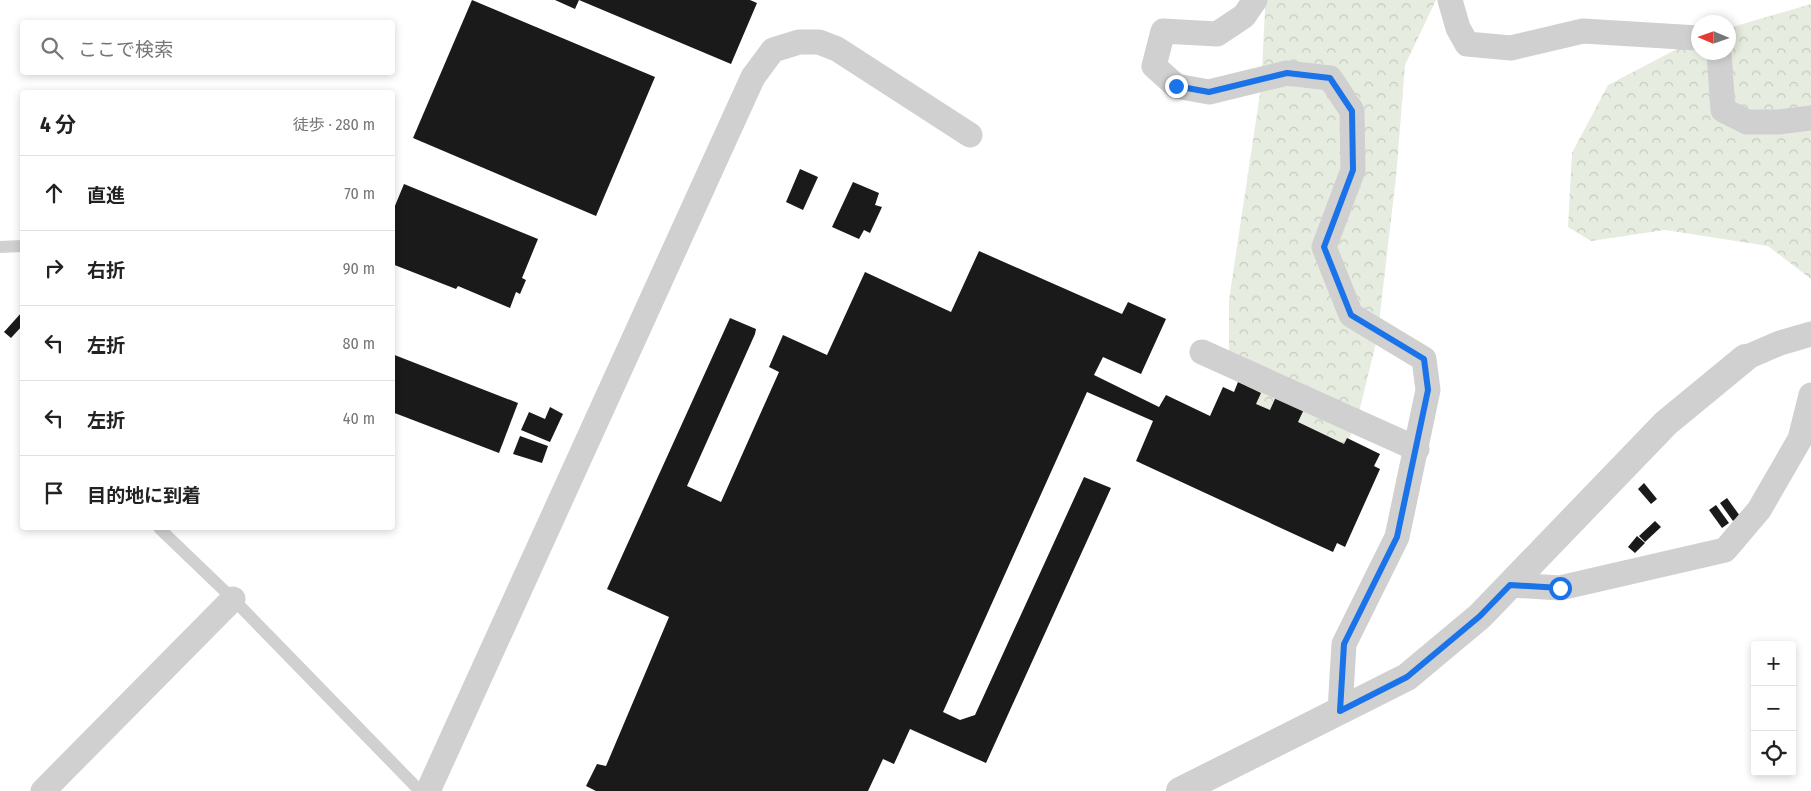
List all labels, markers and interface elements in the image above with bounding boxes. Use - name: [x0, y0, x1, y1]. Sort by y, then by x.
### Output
- north arrow: [1691, 15, 1736, 60]
- search box: [20, 20, 395, 75]
- icon: search: [38, 34, 66, 62]
- text: ここで検索: [78, 38, 173, 61]
- route end: [1165, 75, 1188, 98]
- text: 4 分: [40, 112, 76, 138]
- text: 徒歩 · 280 m: [293, 115, 375, 134]
- icon: ahead: [40, 179, 68, 207]
- text: 直進: [87, 184, 125, 207]
- text: 70 m: [344, 184, 375, 203]
- icon: right: [40, 254, 68, 282]
- text: 右折: [87, 259, 125, 282]
- text: 90 m: [343, 259, 375, 278]
- icon: left: [40, 329, 68, 357]
- text: 左折: [87, 334, 125, 357]
- text: 80 m: [343, 334, 375, 353]
- icon: left: [40, 404, 68, 432]
- text: 左折: [87, 409, 125, 432]
- text: 40 m: [343, 409, 375, 428]
- icon: arrive: [40, 479, 68, 507]
- text: 目的地に到着: [87, 484, 201, 507]
- route start: [1549, 577, 1572, 600]
- map controls: [1751, 641, 1796, 776]
- button: +: [1751, 641, 1796, 686]
- button: −: [1751, 686, 1796, 731]
- button: locate: [1751, 731, 1796, 776]

